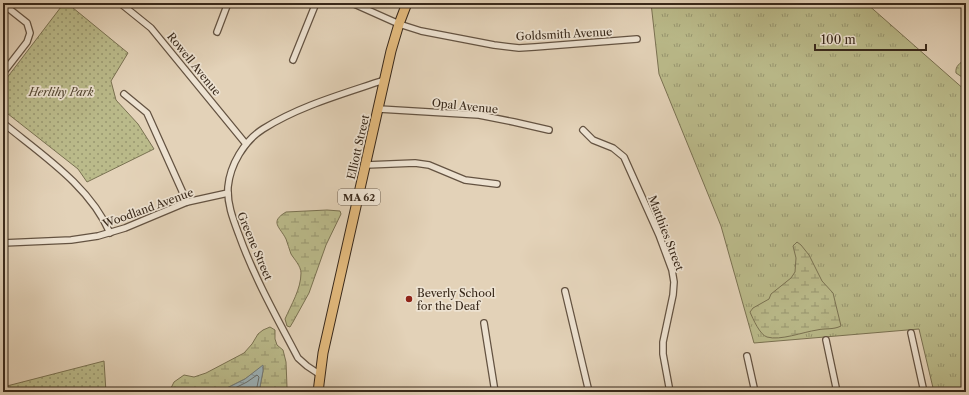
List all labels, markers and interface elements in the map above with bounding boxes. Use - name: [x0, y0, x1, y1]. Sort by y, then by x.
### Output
- street label: Goldsmith Avenue: [516, 24, 612, 44]
- scale bar: [815, 26, 926, 52]
- street label: Rowell Avenue: [164, 29, 224, 99]
- text: 100 m: [821, 32, 856, 47]
- park label: Herlihy Park: [28, 85, 94, 99]
- street label: Opal Avenue: [431, 96, 499, 116]
- street label: Elliott Street: [344, 113, 372, 181]
- street label: Woodland Avenue: [100, 185, 195, 231]
- road number: MA 62: [338, 189, 380, 205]
- street label: Matthies Street: [645, 193, 687, 273]
- street label: Greene Street: [234, 210, 276, 282]
- place label: Beverly School for the Deaf: [417, 286, 496, 313]
- marker: Beverly School for the Deaf: [404, 294, 414, 304]

